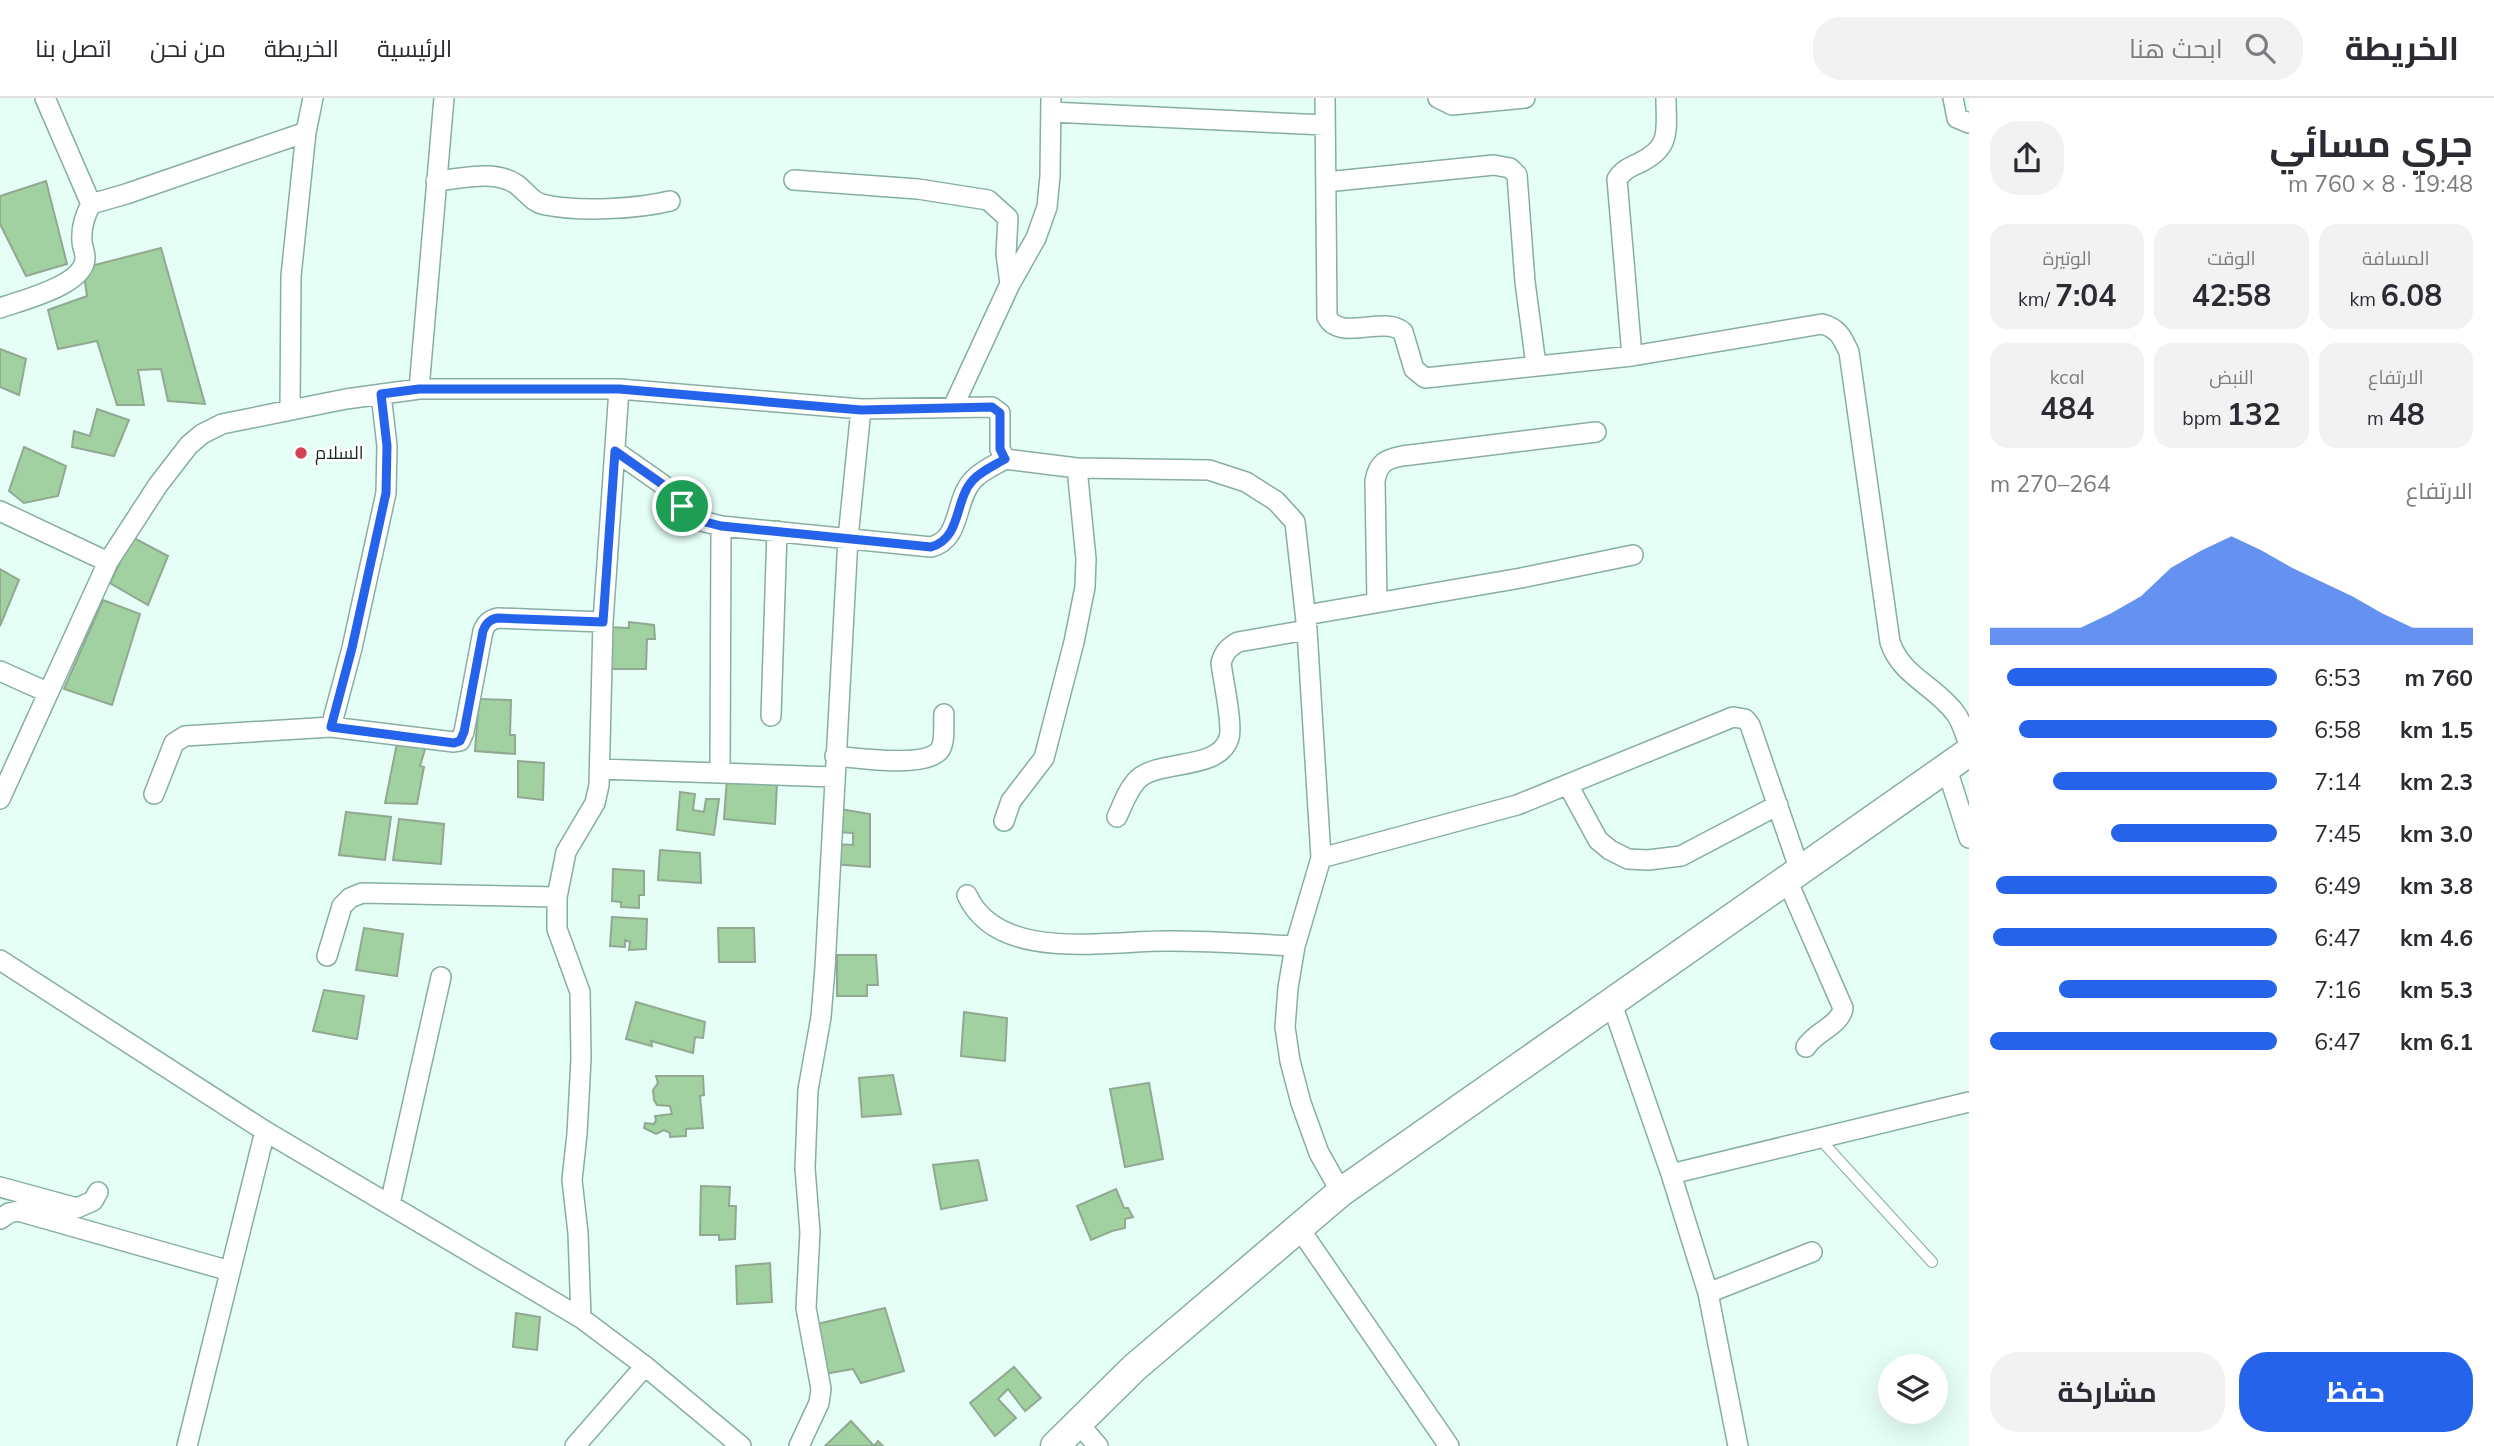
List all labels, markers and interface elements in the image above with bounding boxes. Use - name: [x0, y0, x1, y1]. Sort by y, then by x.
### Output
- search box: [1813, 17, 2303, 80]
- text: الخريطة: [2345, 27, 2459, 68]
- icon: search: [2241, 29, 2279, 67]
- text: ابحث هنا: [2129, 32, 2223, 65]
- text: اتصل بنا: [35, 33, 112, 63]
- text: من نحن: [150, 33, 226, 63]
- text: الخريطة: [264, 33, 339, 63]
- text: الرئيسية: [377, 33, 452, 63]
- text: جري مسائي: [2270, 119, 2473, 167]
- button: share: [1990, 121, 2064, 195]
- text: 19:48 · 8 × 760 m: [2288, 169, 2473, 198]
- text: الوتيرة: [2043, 246, 2092, 270]
- text: الوقت: [2207, 246, 2256, 270]
- text: المسافة: [2362, 246, 2430, 270]
- text: 7:04: [2055, 276, 2116, 314]
- text: 42:58: [2192, 276, 2271, 314]
- text: 6.08: [2381, 276, 2442, 314]
- text: /km: [2018, 287, 2055, 311]
- text: km: [2349, 287, 2381, 311]
- text: kcal: [2050, 365, 2085, 389]
- text: النبض: [2209, 365, 2254, 389]
- text: الارتفاع: [2368, 365, 2424, 389]
- text: 484: [2040, 389, 2094, 427]
- text: 132: [2227, 395, 2281, 433]
- text: 48: [2389, 395, 2425, 433]
- text: bpm: [2182, 406, 2227, 430]
- text: m: [2367, 406, 2389, 430]
- place label: السلام: [315, 441, 364, 465]
- marker: السلام: [293, 445, 309, 461]
- text: 264–270 m: [1990, 469, 2111, 498]
- pin: [652, 476, 712, 536]
- text: الارتفاع: [2406, 476, 2473, 505]
- icon: arrive: [663, 487, 701, 525]
- text: 6:53: [2314, 663, 2361, 692]
- text: 760 m: [2405, 663, 2473, 692]
- text: 6:58: [2314, 715, 2361, 744]
- text: 1.5 km: [2400, 715, 2473, 744]
- text: 7:14: [2314, 767, 2361, 796]
- text: 2.3 km: [2400, 767, 2473, 796]
- text: 7:45: [2314, 819, 2361, 848]
- text: 3.0 km: [2400, 819, 2473, 848]
- text: 6:49: [2314, 871, 2361, 900]
- text: 3.8 km: [2400, 871, 2473, 900]
- text: 6:47: [2314, 923, 2361, 952]
- text: 4.6 km: [2400, 923, 2473, 952]
- text: 7:16: [2314, 975, 2361, 1004]
- text: 5.3 km: [2400, 975, 2473, 1004]
- text: 6:47: [2314, 1027, 2361, 1056]
- text: 6.1 km: [2400, 1027, 2473, 1056]
- button: مشاركة: [1990, 1352, 2225, 1432]
- button: حفظ: [2239, 1352, 2473, 1432]
- map controls: [1878, 1354, 1948, 1424]
- button: layers: [1878, 1354, 1948, 1424]

